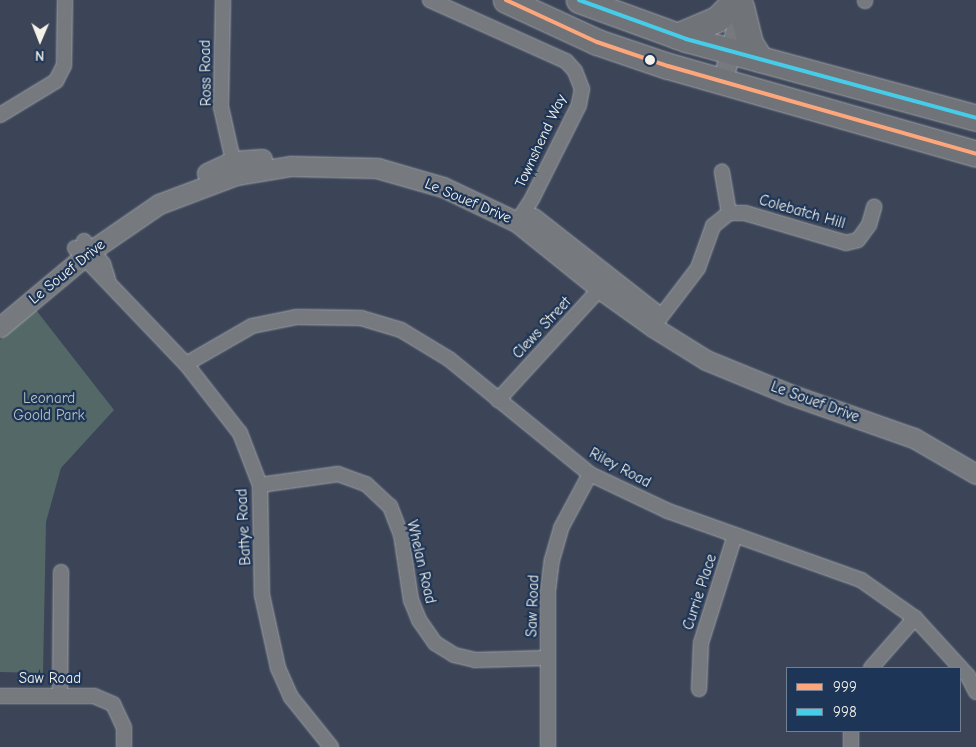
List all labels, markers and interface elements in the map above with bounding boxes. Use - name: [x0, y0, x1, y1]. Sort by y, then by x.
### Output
- north arrow: [15, 15, 65, 65]
- street label: Ross Road: [196, 40, 216, 106]
- text: N: [35, 47, 44, 64]
- unlabelled marker: [645, 55, 655, 65]
- street label: Townshend Way: [512, 91, 570, 191]
- street label: Le Souef Drive: [422, 175, 514, 227]
- street label: Colebatch Hill: [757, 191, 847, 233]
- street label: Le Souef Drive: [25, 236, 109, 308]
- street label: Clews Street: [509, 293, 575, 363]
- street label: Le Souef Drive: [768, 378, 862, 426]
- park label: Leonard Goold Park: [13, 389, 85, 424]
- street label: Riley Road: [586, 444, 654, 492]
- street label: Battye Road: [233, 488, 255, 566]
- street label: Whelan Road: [403, 518, 439, 606]
- street label: Currie Place: [679, 552, 721, 632]
- street label: Saw Road: [523, 575, 543, 637]
- legend: [786, 667, 961, 732]
- street label: Saw Road: [19, 670, 81, 688]
- text: 999: [833, 678, 857, 696]
- text: 998: [833, 703, 857, 721]

